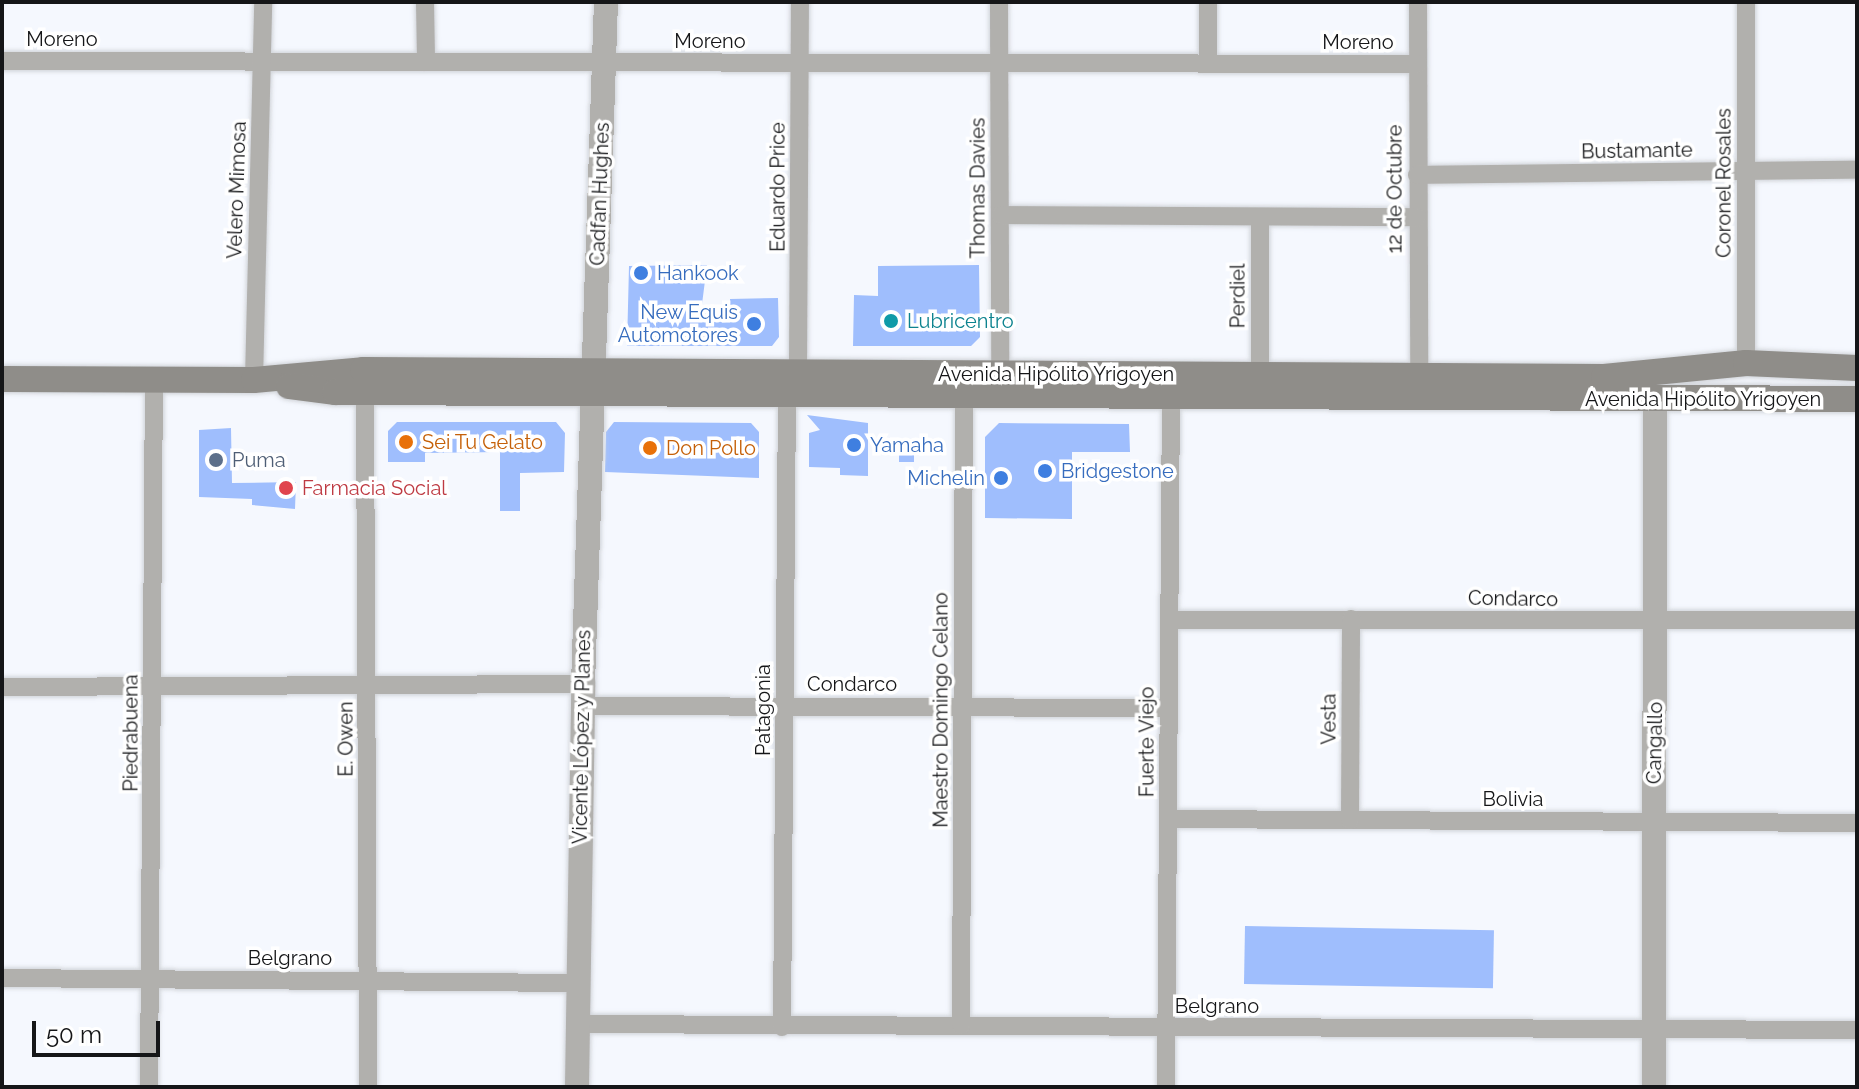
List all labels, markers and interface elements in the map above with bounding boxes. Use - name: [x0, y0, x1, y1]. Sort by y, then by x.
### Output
- street label: Moreno: [26, 27, 98, 51]
- street label: Moreno: [674, 29, 746, 53]
- street label: Moreno: [1322, 30, 1394, 54]
- street label: Coronel Rosales: [1712, 108, 1736, 258]
- street label: Thomas Davies: [966, 117, 990, 259]
- street label: Velero Mimosa: [223, 121, 251, 259]
- street label: Cadfan Hughes: [586, 122, 614, 266]
- street label: Eduardo Price: [766, 122, 790, 252]
- street label: 12 de Octubre: [1383, 125, 1407, 253]
- street label: Bustamante: [1581, 138, 1693, 164]
- place label: Hankook: [657, 261, 739, 285]
- marker: Hankook: [632, 264, 650, 282]
- street label: Perdiel: [1226, 264, 1250, 328]
- place label: New Equis Automotores: [618, 300, 738, 347]
- place label: Lubricentro: [907, 309, 1014, 333]
- marker: Lubricentro: [882, 312, 900, 330]
- marker: New Equis Automotores: [745, 315, 763, 333]
- street label: Avenida Hipólito Yrigoyen: [938, 362, 1174, 386]
- street label: Avenida Hipólito Yrigoyen: [1585, 387, 1821, 411]
- place label: Sei Tu Gelato: [422, 430, 544, 454]
- marker: Sei Tu Gelato: [397, 433, 415, 451]
- place label: Yamaha: [870, 433, 944, 457]
- place label: Don Pollo: [666, 436, 756, 460]
- marker: Yamaha: [845, 436, 863, 454]
- marker: Don Pollo: [641, 439, 659, 457]
- place label: Puma: [232, 448, 286, 472]
- marker: Puma: [207, 451, 225, 469]
- place label: Bridgestone: [1061, 459, 1174, 483]
- marker: Bridgestone: [1036, 462, 1054, 480]
- place label: Michelin: [907, 466, 985, 490]
- marker: Michelin: [992, 469, 1010, 487]
- place label: Farmacia Social: [302, 476, 447, 500]
- marker: Farmacia Social: [277, 479, 295, 497]
- street label: Condarco: [1468, 586, 1558, 612]
- street label: Maestro Domingo Celano: [929, 592, 953, 828]
- street label: Vicente López y Planes: [568, 629, 596, 845]
- street label: Patagonia: [751, 664, 775, 756]
- street label: Condarco: [807, 672, 897, 696]
- street label: Piedrabuena: [119, 674, 143, 792]
- street label: Fuerte Viejo: [1135, 686, 1159, 798]
- street label: Vesta: [1317, 693, 1341, 745]
- street label: E. Owen: [334, 701, 358, 777]
- street label: Cangallo: [1642, 702, 1668, 784]
- street label: Bolivia: [1483, 787, 1543, 811]
- street label: Belgrano: [248, 946, 332, 970]
- street label: Belgrano: [1175, 994, 1259, 1018]
- scale bar: [36, 1005, 164, 1055]
- text: 50 m: [46, 1020, 102, 1049]

